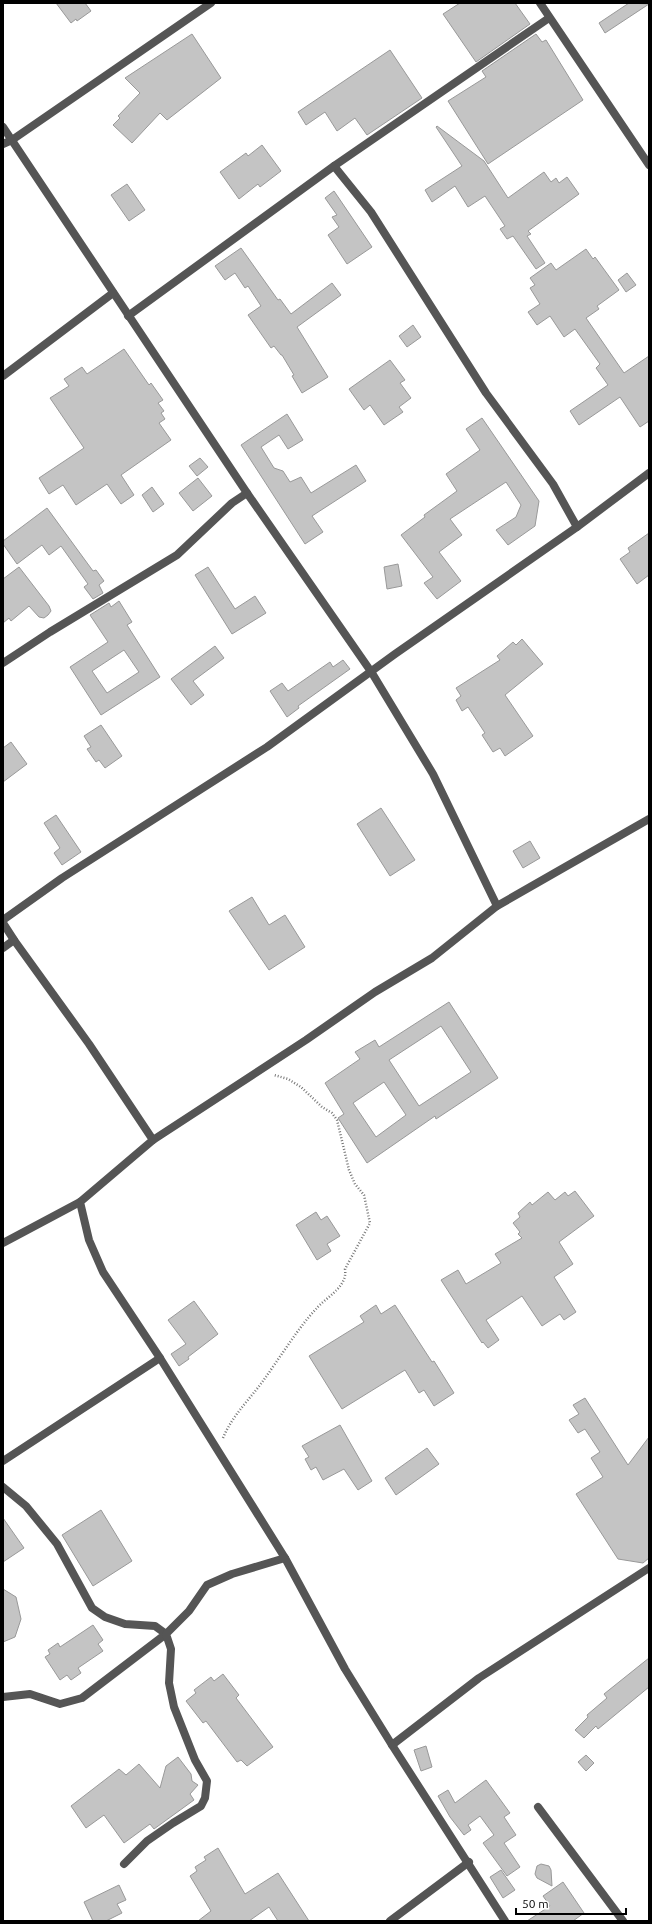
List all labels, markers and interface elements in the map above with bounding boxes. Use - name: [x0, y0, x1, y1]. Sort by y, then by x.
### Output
- scale bar: [516, 1890, 626, 1916]
- text: 50 m: [522, 1897, 549, 1910]

